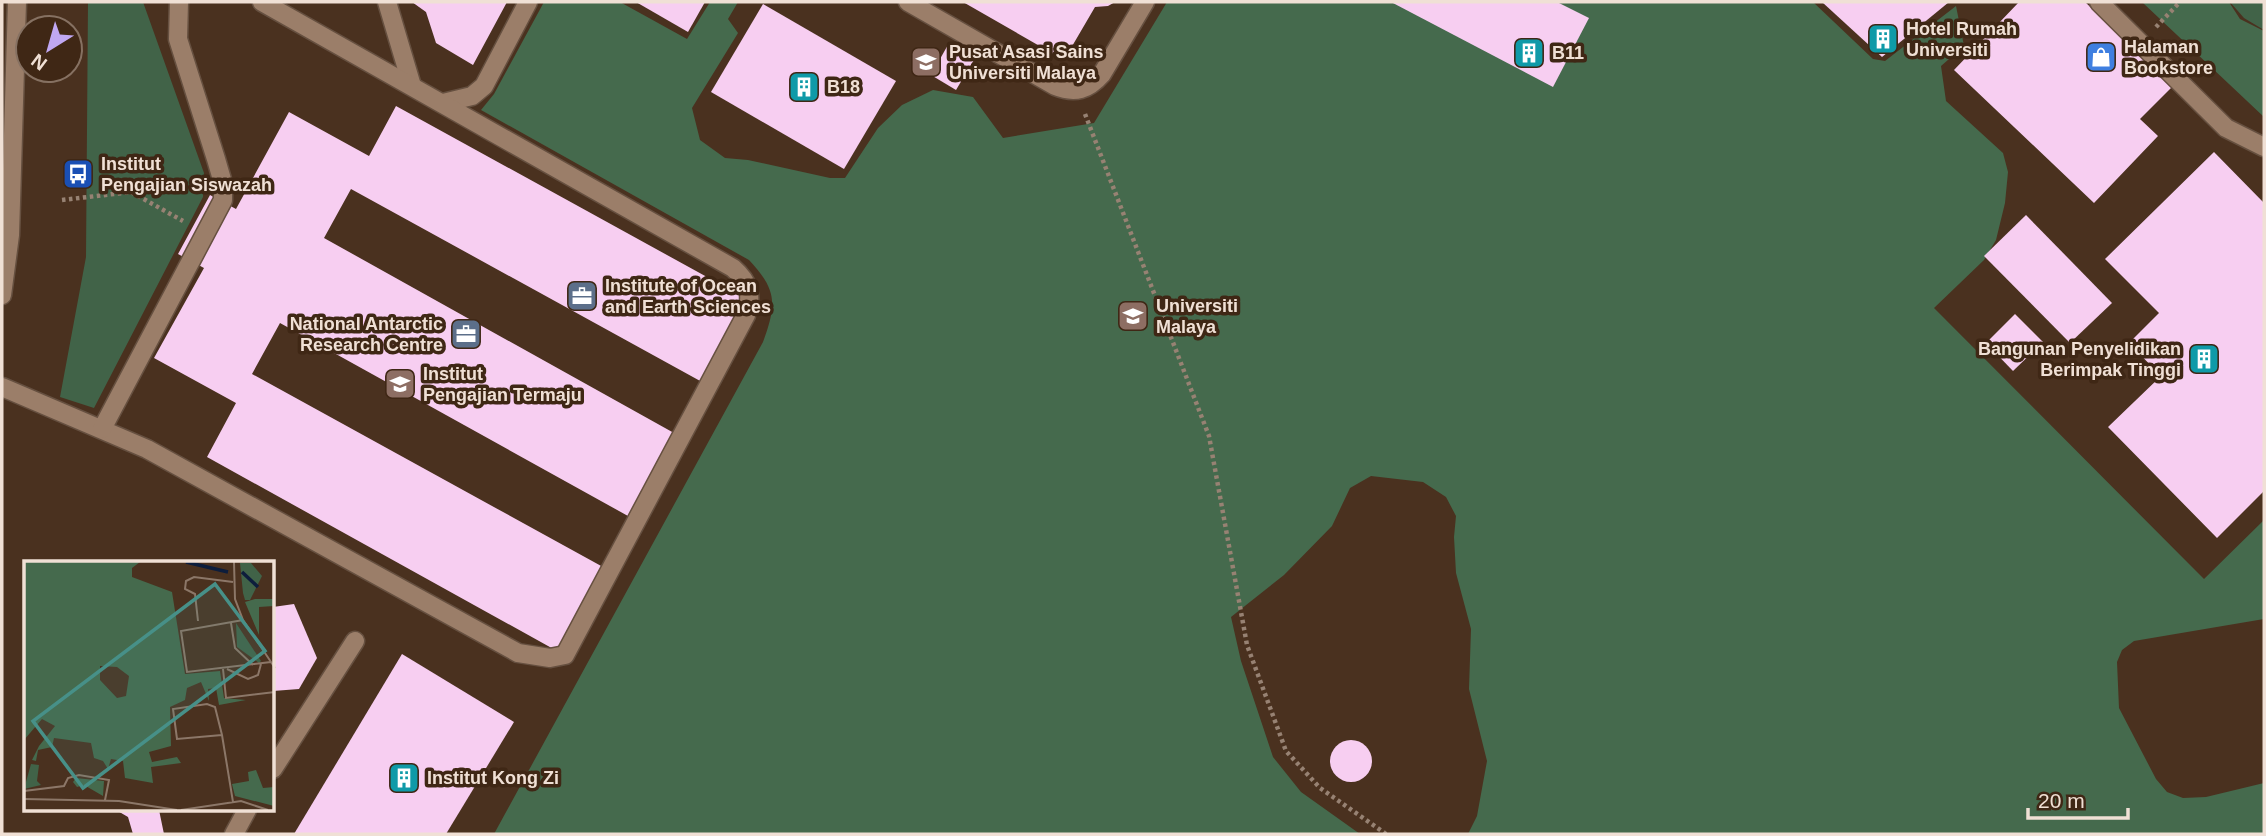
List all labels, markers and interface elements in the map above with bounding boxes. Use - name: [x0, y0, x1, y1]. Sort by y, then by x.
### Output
- north arrow: [14, 14, 84, 84]
- place label: Hotel Rumah Universiti: [1906, 19, 2017, 60]
- building icon: Hotel Rumah Universiti: [1866, 22, 1900, 56]
- building icon: B11: [1512, 36, 1546, 70]
- place label: Halaman Bookstore: [2124, 37, 2213, 78]
- shop icon: Halaman Bookstore: [2084, 40, 2118, 74]
- place label: Pusat Asasi Sains Universiti Malaya: [949, 42, 1103, 83]
- place label: B11: [1552, 43, 1584, 63]
- school or university icon: Pusat Asasi Sains Universiti Malaya: [909, 45, 943, 79]
- text: N: [27, 50, 51, 75]
- building icon: B18: [787, 70, 821, 104]
- place label: B18: [827, 77, 860, 97]
- place label: Institut Pengajian Siswazah: [101, 154, 272, 195]
- bus stop icon: Institut Pengajian Siswazah: [61, 157, 95, 191]
- place label: Institute of Ocean and Earth Sciences: [605, 276, 771, 317]
- office icon: Institute of Ocean and Earth Sciences: [565, 279, 599, 313]
- place label: Universiti Malaya: [1156, 296, 1238, 337]
- school or university icon: Universiti Malaya: [1116, 299, 1150, 333]
- place label: National Antarctic Research Centre: [290, 314, 443, 355]
- office icon: National Antarctic Research Centre: [449, 317, 483, 351]
- place label: Bangunan Penyelidikan Berimpak Tinggi: [1978, 339, 2181, 380]
- building icon: Bangunan Penyelidikan Berimpak Tinggi: [2187, 342, 2221, 376]
- place label: Institut Pengajian Termaju: [423, 364, 582, 405]
- school or university icon: Institut Pengajian Termaju: [383, 367, 417, 401]
- inset map: [24, 561, 275, 812]
- building icon: Institut Kong Zi: [387, 761, 421, 795]
- place label: Institut Kong Zi: [427, 768, 559, 788]
- scale bar: [2028, 776, 2128, 820]
- text: 20 m: [2038, 789, 2085, 812]

